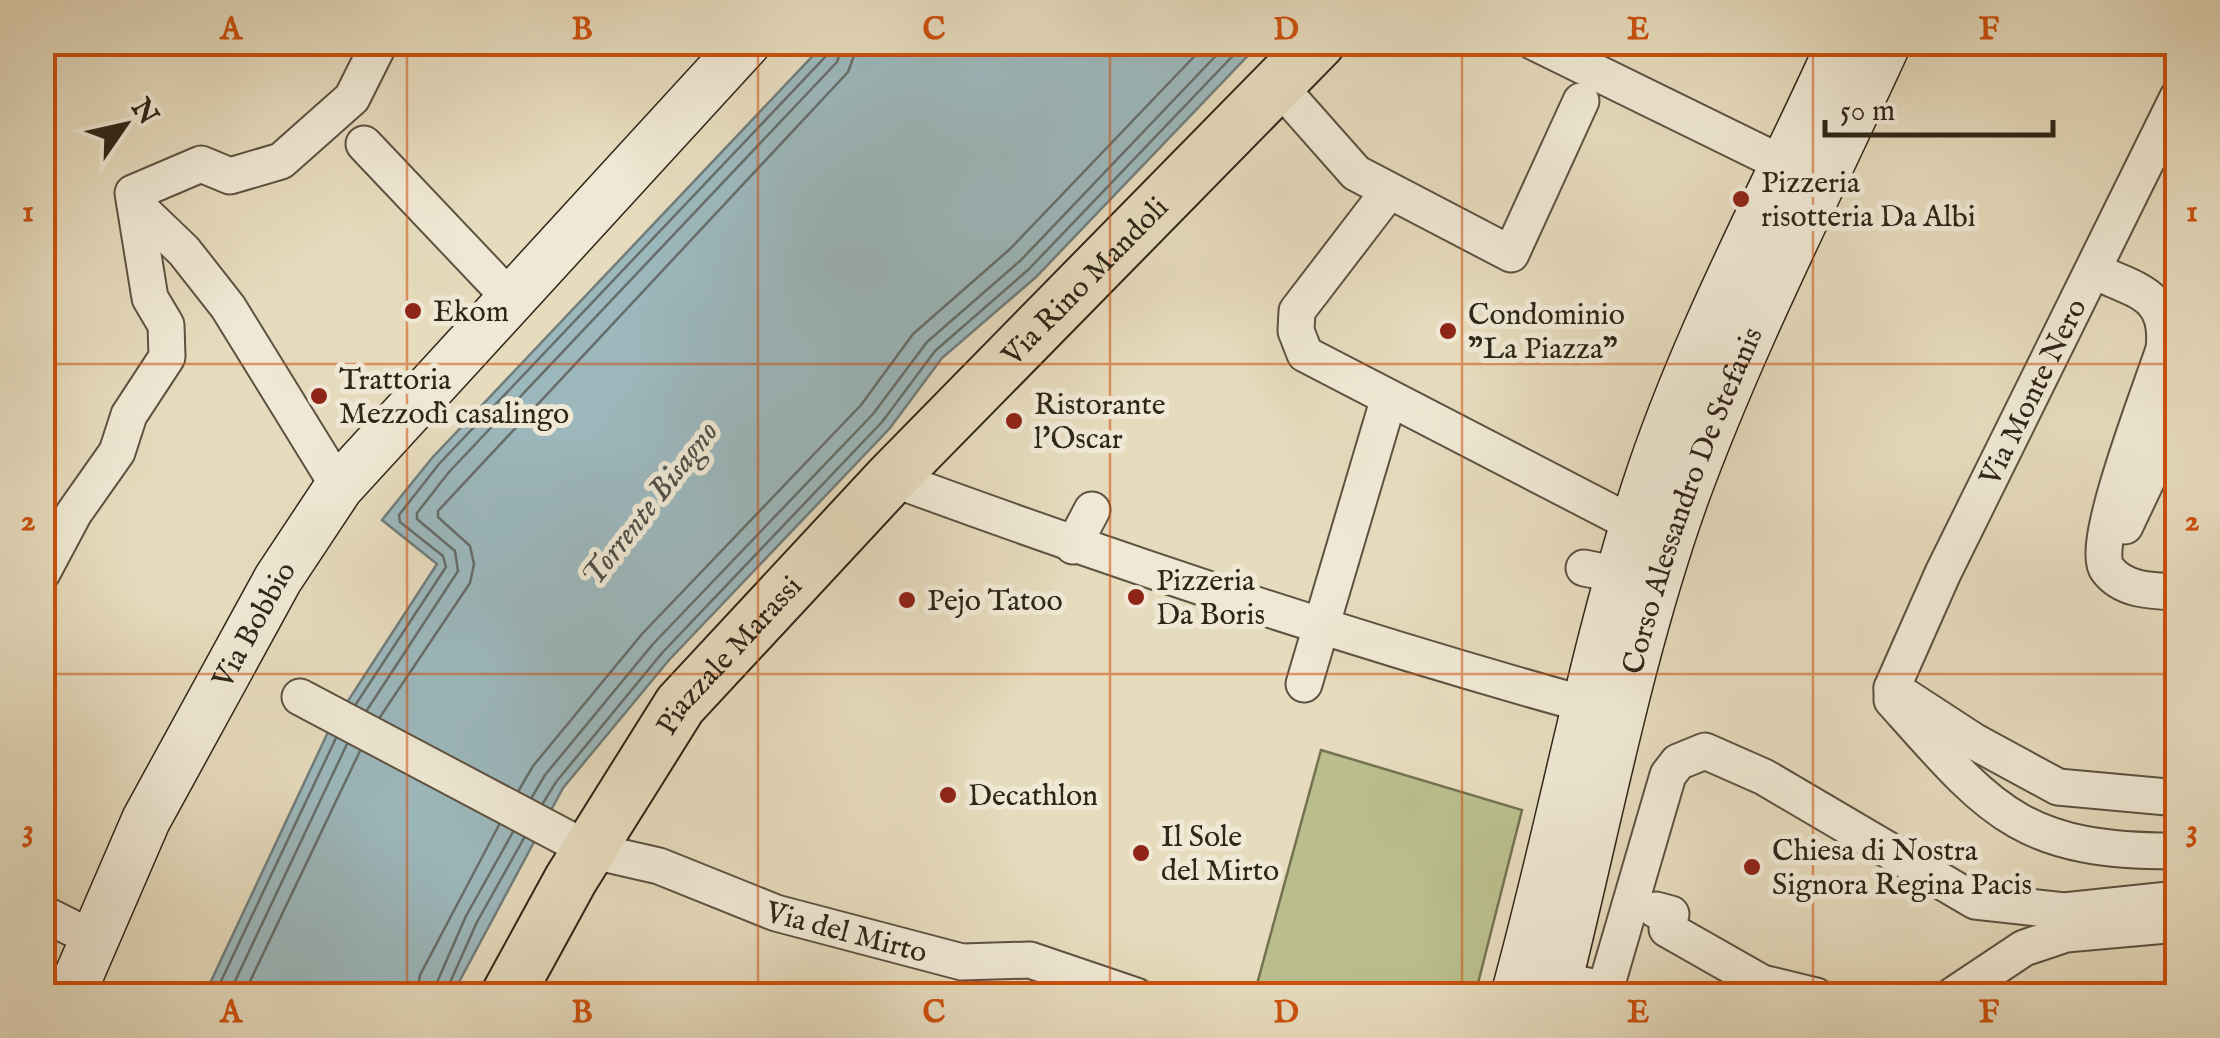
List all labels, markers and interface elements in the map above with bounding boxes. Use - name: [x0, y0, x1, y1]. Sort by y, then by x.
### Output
- text: A: [218, 10, 243, 51]
- text: B: [571, 10, 593, 51]
- text: C: [923, 10, 946, 51]
- text: D: [1273, 10, 1299, 51]
- text: E: [1627, 10, 1649, 51]
- text: F: [1979, 10, 2000, 51]
- north arrow: [75, 75, 175, 175]
- scale bar: [1825, 75, 2052, 137]
- text: N: [122, 92, 165, 132]
- text: 50 m: [1840, 93, 1895, 131]
- place label: Pizzeria risotteria Da Albi: [1761, 165, 1976, 237]
- marker: Pizzeria risotteria Da Albi: [1730, 188, 1752, 210]
- street label: Via Rino Mandoli: [994, 190, 1177, 375]
- text: 1: [22, 192, 34, 233]
- text: 1: [2186, 192, 2198, 233]
- street label: Via Monte Nero: [1972, 293, 2096, 493]
- place label: Ekom: [433, 294, 509, 332]
- place label: Condominio "La Piazza": [1468, 297, 1625, 369]
- marker: Ekom: [402, 300, 424, 322]
- marker: Condominio "La Piazza": [1437, 320, 1459, 342]
- street label: Corso Alessandro De Stefanis: [1615, 322, 1773, 678]
- place label: Trattoria Mezzodì casalingo: [339, 362, 569, 434]
- marker: Trattoria Mezzodì casalingo: [308, 385, 330, 407]
- place label: Ristorante l'Oscar: [1034, 387, 1165, 459]
- marker: Ristorante l'Oscar: [1003, 410, 1025, 432]
- water label: Torrente Bisagno: [573, 413, 729, 596]
- text: 2: [20, 501, 36, 542]
- text: 2: [2184, 501, 2200, 542]
- street label: Via Bobbio: [204, 554, 306, 696]
- place label: Pizzeria Da Boris: [1156, 563, 1265, 635]
- street label: Piazzale Marassi: [649, 569, 811, 743]
- place label: Pejo Tatoo: [927, 583, 1063, 621]
- marker: Pizzeria Da Boris: [1125, 586, 1147, 608]
- marker: Pejo Tatoo: [896, 589, 918, 611]
- place label: Decathlon: [968, 778, 1098, 816]
- marker: Decathlon: [937, 784, 959, 806]
- text: 3: [22, 811, 34, 852]
- text: 3: [2186, 811, 2198, 852]
- place label: Il Sole del Mirto: [1161, 819, 1279, 891]
- place label: Chiesa di Nostra Signora Regina Pacis: [1772, 833, 2032, 905]
- marker: Il Sole del Mirto: [1130, 842, 1152, 864]
- marker: Chiesa di Nostra Signora Regina Pacis: [1741, 856, 1763, 878]
- street label: Via del Mirto: [760, 894, 931, 973]
- text: A: [218, 993, 243, 1034]
- text: B: [571, 993, 593, 1034]
- text: C: [923, 993, 946, 1034]
- text: D: [1273, 993, 1299, 1034]
- text: E: [1627, 993, 1649, 1034]
- text: F: [1979, 993, 2000, 1034]

